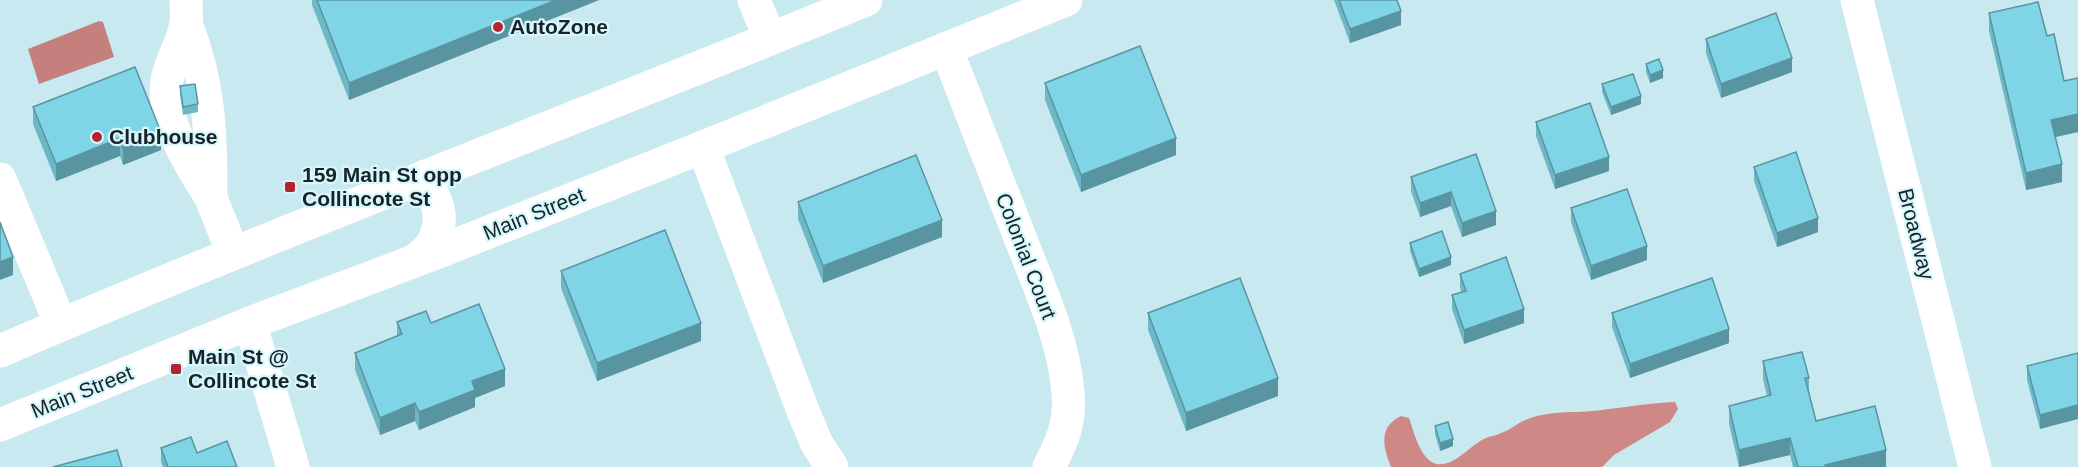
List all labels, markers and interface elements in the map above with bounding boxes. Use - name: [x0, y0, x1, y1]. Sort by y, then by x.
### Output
- place label: AutoZone: [510, 15, 608, 38]
- marker: AutoZone: [491, 20, 505, 34]
- place label: Clubhouse: [109, 125, 218, 148]
- marker: Clubhouse: [90, 130, 104, 144]
- place label: 159 Main St opp Collincote St: [302, 163, 462, 210]
- marker: 159 Main St opp Collincote St: [283, 180, 297, 194]
- street label: Main Street: [480, 183, 588, 244]
- street label: Broadway: [1894, 186, 1939, 282]
- street label: Colonial Court: [992, 190, 1061, 322]
- place label: Main St @ Collincote St: [188, 345, 316, 392]
- street label: Main Street: [28, 361, 136, 422]
- marker: Main St @ Collincote St: [169, 362, 183, 376]

